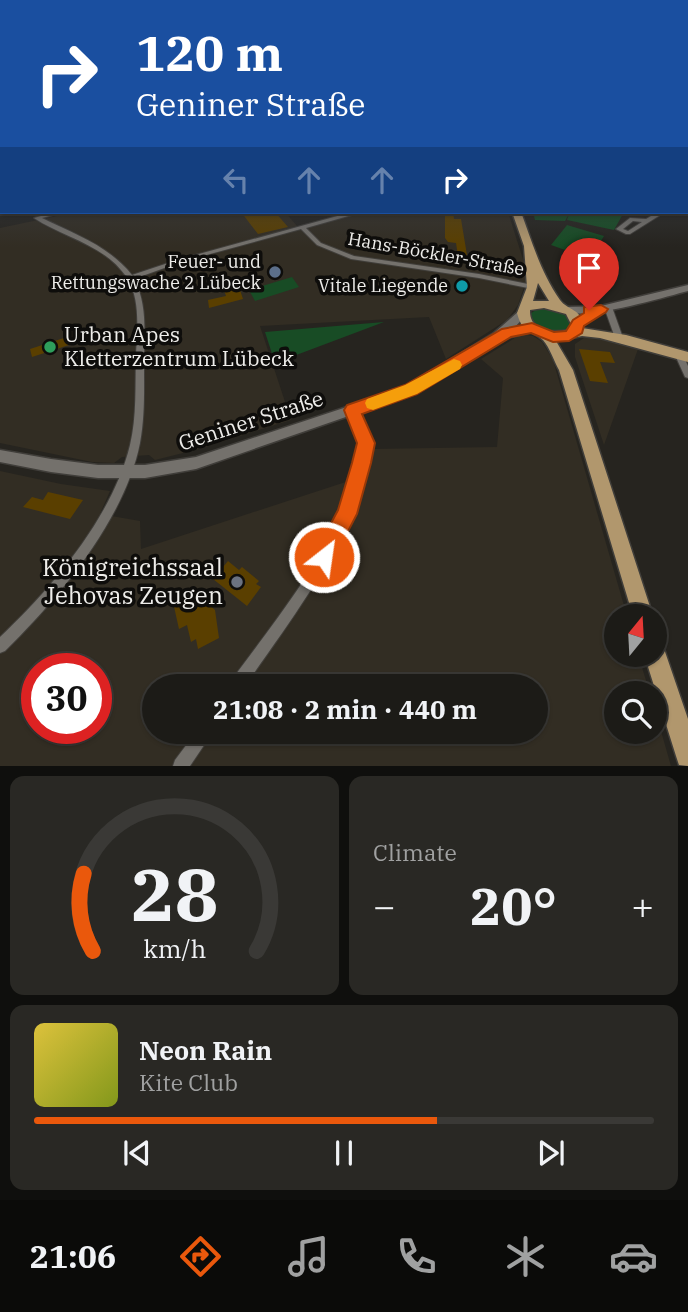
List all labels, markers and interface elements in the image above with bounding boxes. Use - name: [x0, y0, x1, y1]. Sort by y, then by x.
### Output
- text: 120 m: [136, 21, 283, 84]
- icon: right: [21, 28, 112, 119]
- text: Geniner Straße: [136, 83, 365, 125]
- icon: left: [217, 161, 255, 199]
- icon: ahead: [290, 161, 328, 199]
- icon: ahead: [363, 161, 401, 199]
- icon: right: [436, 161, 474, 199]
- street label: Hans-Böckler-Straße: [346, 227, 526, 280]
- pin: [559, 238, 619, 310]
- icon: arrive: [570, 249, 608, 287]
- place label: Feuer- und Rettungswache 2 Lübeck: [51, 250, 261, 294]
- marker: Feuer- und Rettungswache 2 Lübeck: [267, 264, 283, 280]
- place label: Vitale Liegende: [318, 274, 448, 297]
- marker: Vitale Liegende: [454, 278, 470, 294]
- place label: Urban Apes Kletterzentrum Lübeck: [64, 320, 295, 372]
- marker: Urban Apes Kletterzentrum Lübeck: [42, 339, 58, 355]
- street label: Geniner Straße: [175, 383, 327, 457]
- position arrow: [287, 520, 361, 594]
- place label: Königreichssaal Jehovas Zeugen: [42, 551, 223, 611]
- marker: Königreichssaal Jehovas Zeugen: [229, 574, 245, 590]
- north arrow: [604, 604, 667, 667]
- map controls: [604, 604, 667, 744]
- speed limit sign: 30: [21, 653, 112, 744]
- button: search: [604, 681, 667, 744]
- text: 21:08 · 2 min · 440 m: [213, 692, 477, 726]
- text: Climate: [373, 837, 457, 867]
- text: 28: [131, 847, 218, 942]
- text: 20°: [470, 872, 557, 939]
- text: −: [373, 881, 396, 930]
- text: +: [631, 881, 654, 930]
- text: km/h: [143, 932, 206, 965]
- text: Neon Rain: [139, 1033, 272, 1067]
- text: Kite Club: [139, 1067, 238, 1097]
- icon: previous: [118, 1134, 156, 1172]
- icon: pause: [325, 1134, 363, 1172]
- icon: next: [532, 1134, 570, 1172]
- icon: directions: [176, 1232, 225, 1281]
- icon: music: [284, 1232, 333, 1281]
- icon: phone: [392, 1232, 441, 1281]
- icon: climate: [501, 1232, 550, 1281]
- icon: car: [609, 1232, 658, 1281]
- text: 21:06: [30, 1235, 116, 1277]

